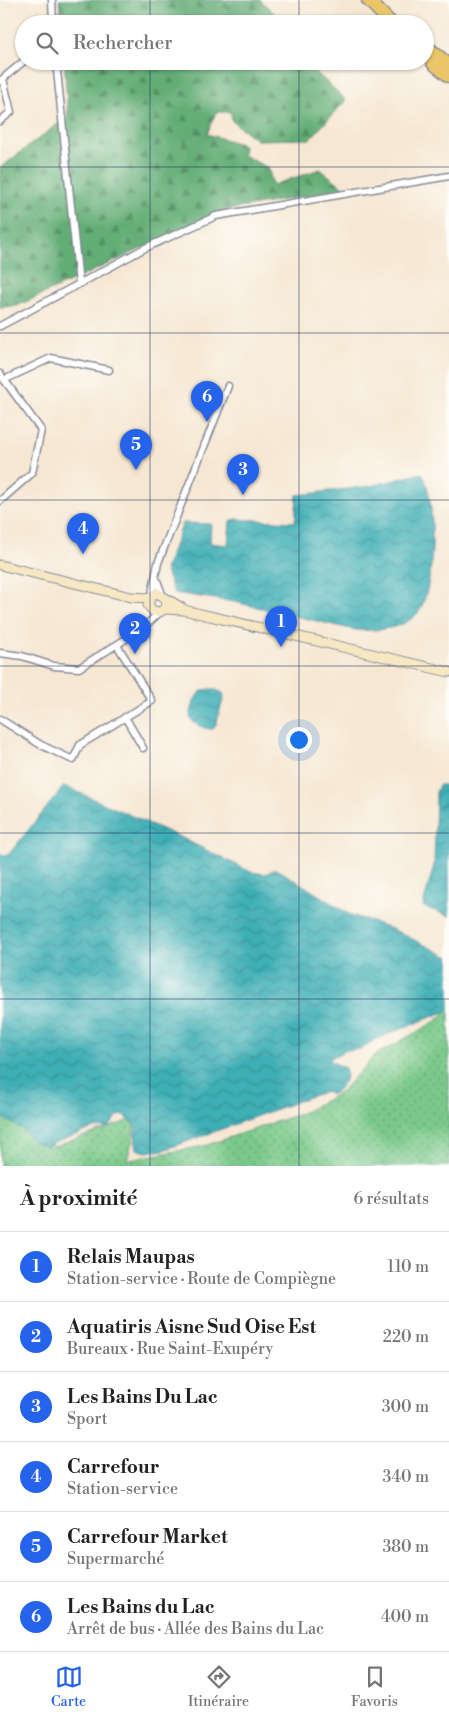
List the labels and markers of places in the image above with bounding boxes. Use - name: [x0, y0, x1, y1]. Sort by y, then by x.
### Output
- pin: 6: [191, 381, 223, 422]
- pin: 5: [120, 429, 152, 470]
- pin: 3: [227, 454, 259, 495]
- pin: 4: [67, 513, 99, 554]
- pin: 1: [265, 606, 297, 647]
- pin: 2: [119, 613, 151, 654]

